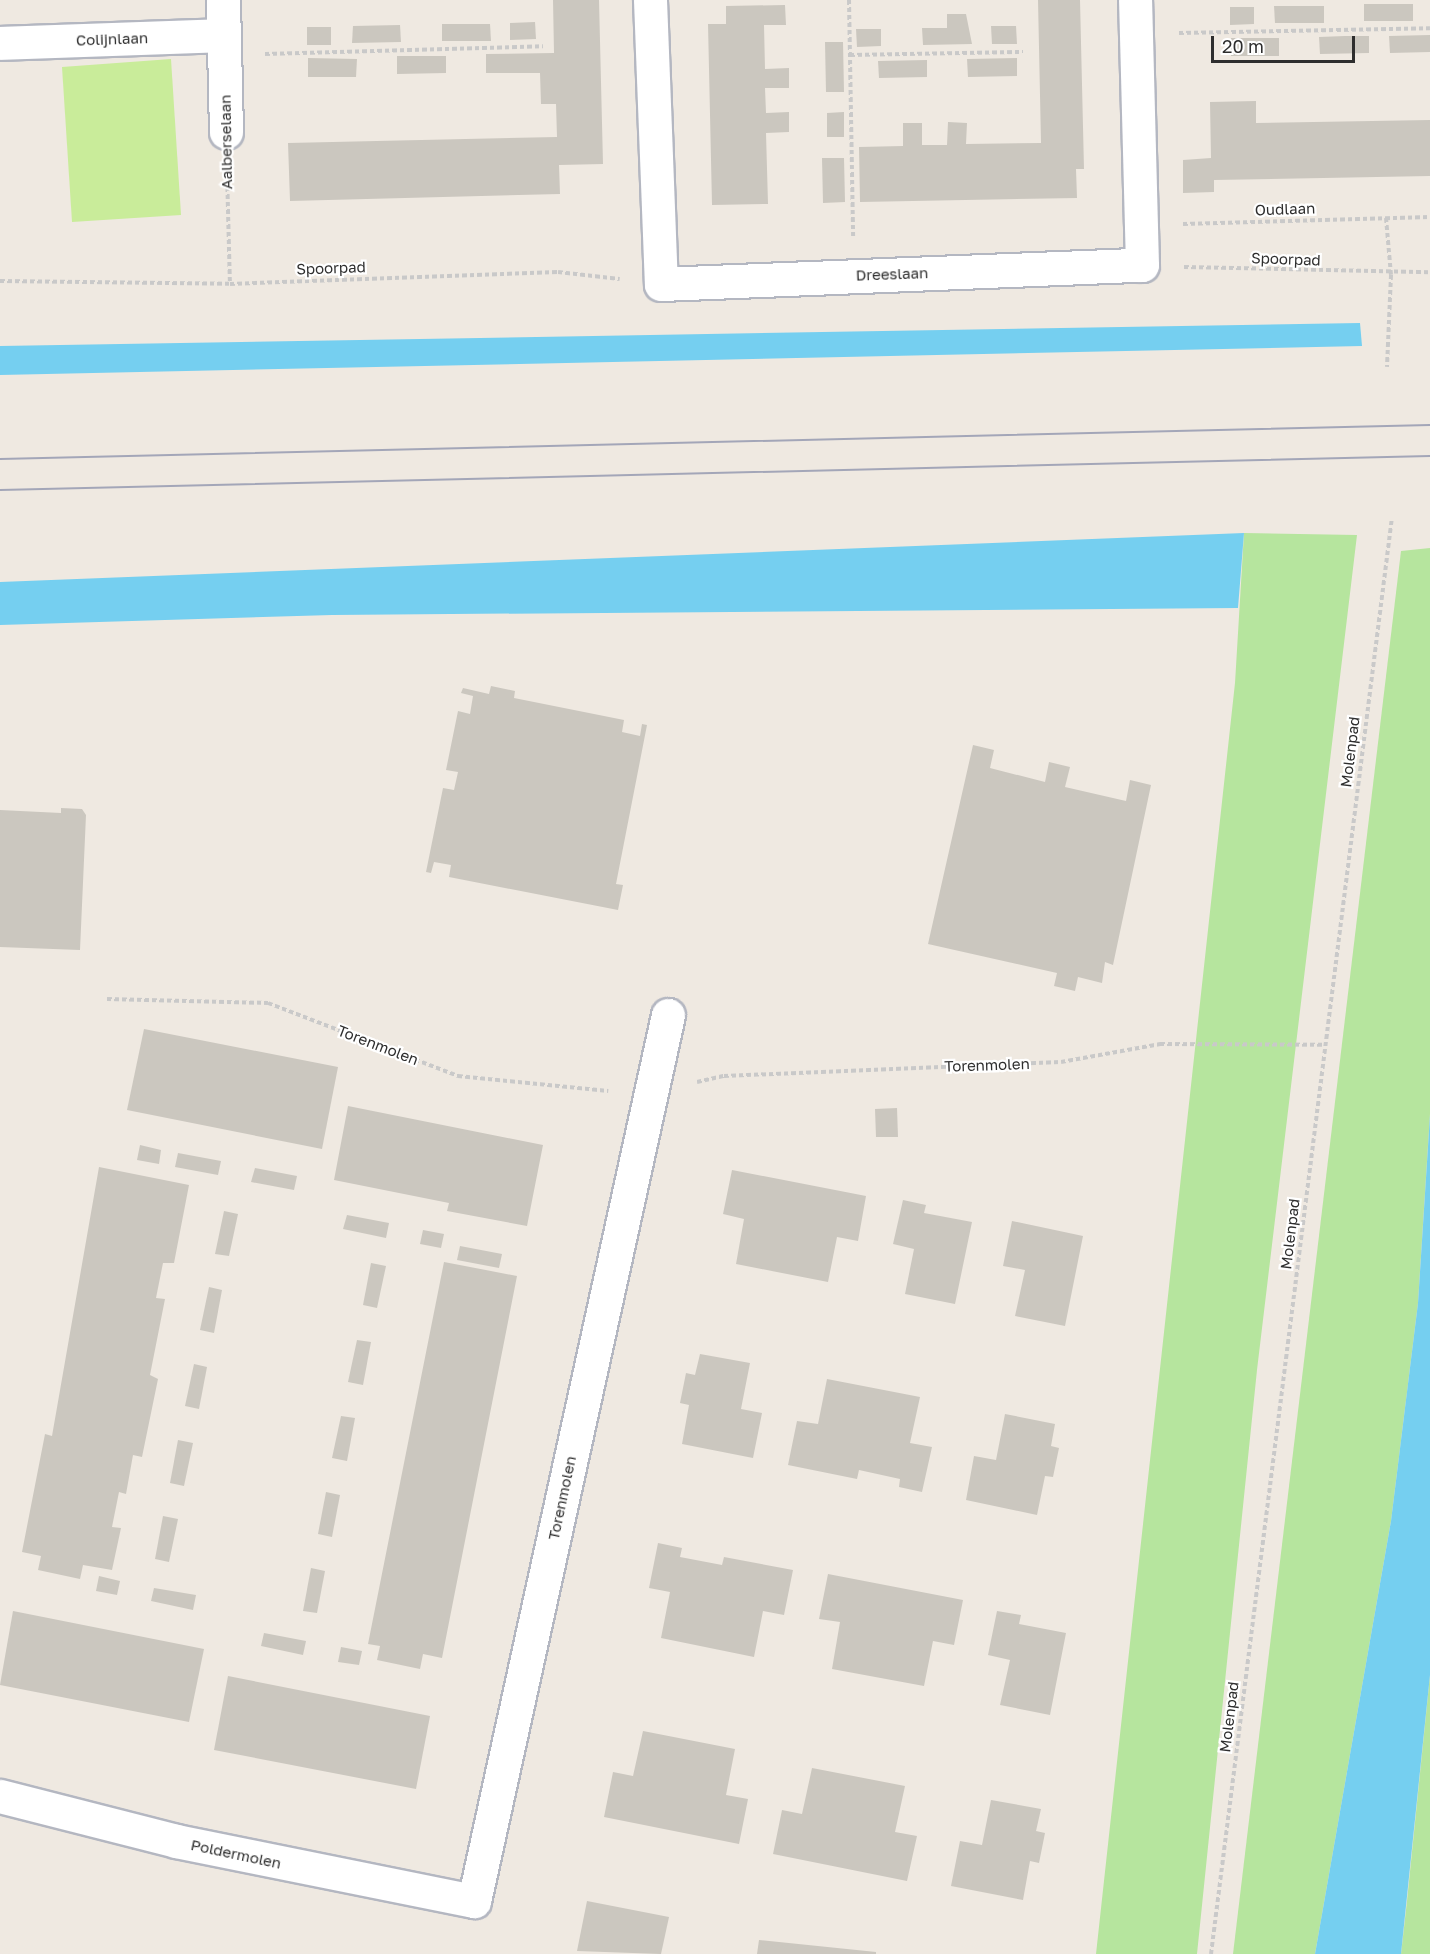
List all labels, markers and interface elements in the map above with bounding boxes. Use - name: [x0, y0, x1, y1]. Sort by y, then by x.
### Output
- scale bar: [1214, 24, 1358, 62]
- street label: Colijnlaan: [76, 29, 148, 49]
- text: 20 m: [1222, 35, 1264, 57]
- street label: Aalberselaan: [216, 94, 236, 190]
- street label: Oudlaan: [1255, 199, 1315, 219]
- street label: Spoorpad: [1251, 249, 1321, 269]
- street label: Spoorpad: [296, 258, 366, 278]
- street label: Dreeslaan: [855, 264, 929, 284]
- street label: Molenpad: [1337, 715, 1363, 789]
- street label: Torenmolen: [335, 1021, 421, 1069]
- street label: Torenmolen: [944, 1055, 1030, 1075]
- street label: Molenpad: [1277, 1197, 1303, 1271]
- street label: Torenmolen: [544, 1454, 580, 1542]
- street label: Molenpad: [1216, 1680, 1242, 1754]
- street label: Poldermolen: [189, 1836, 283, 1872]

